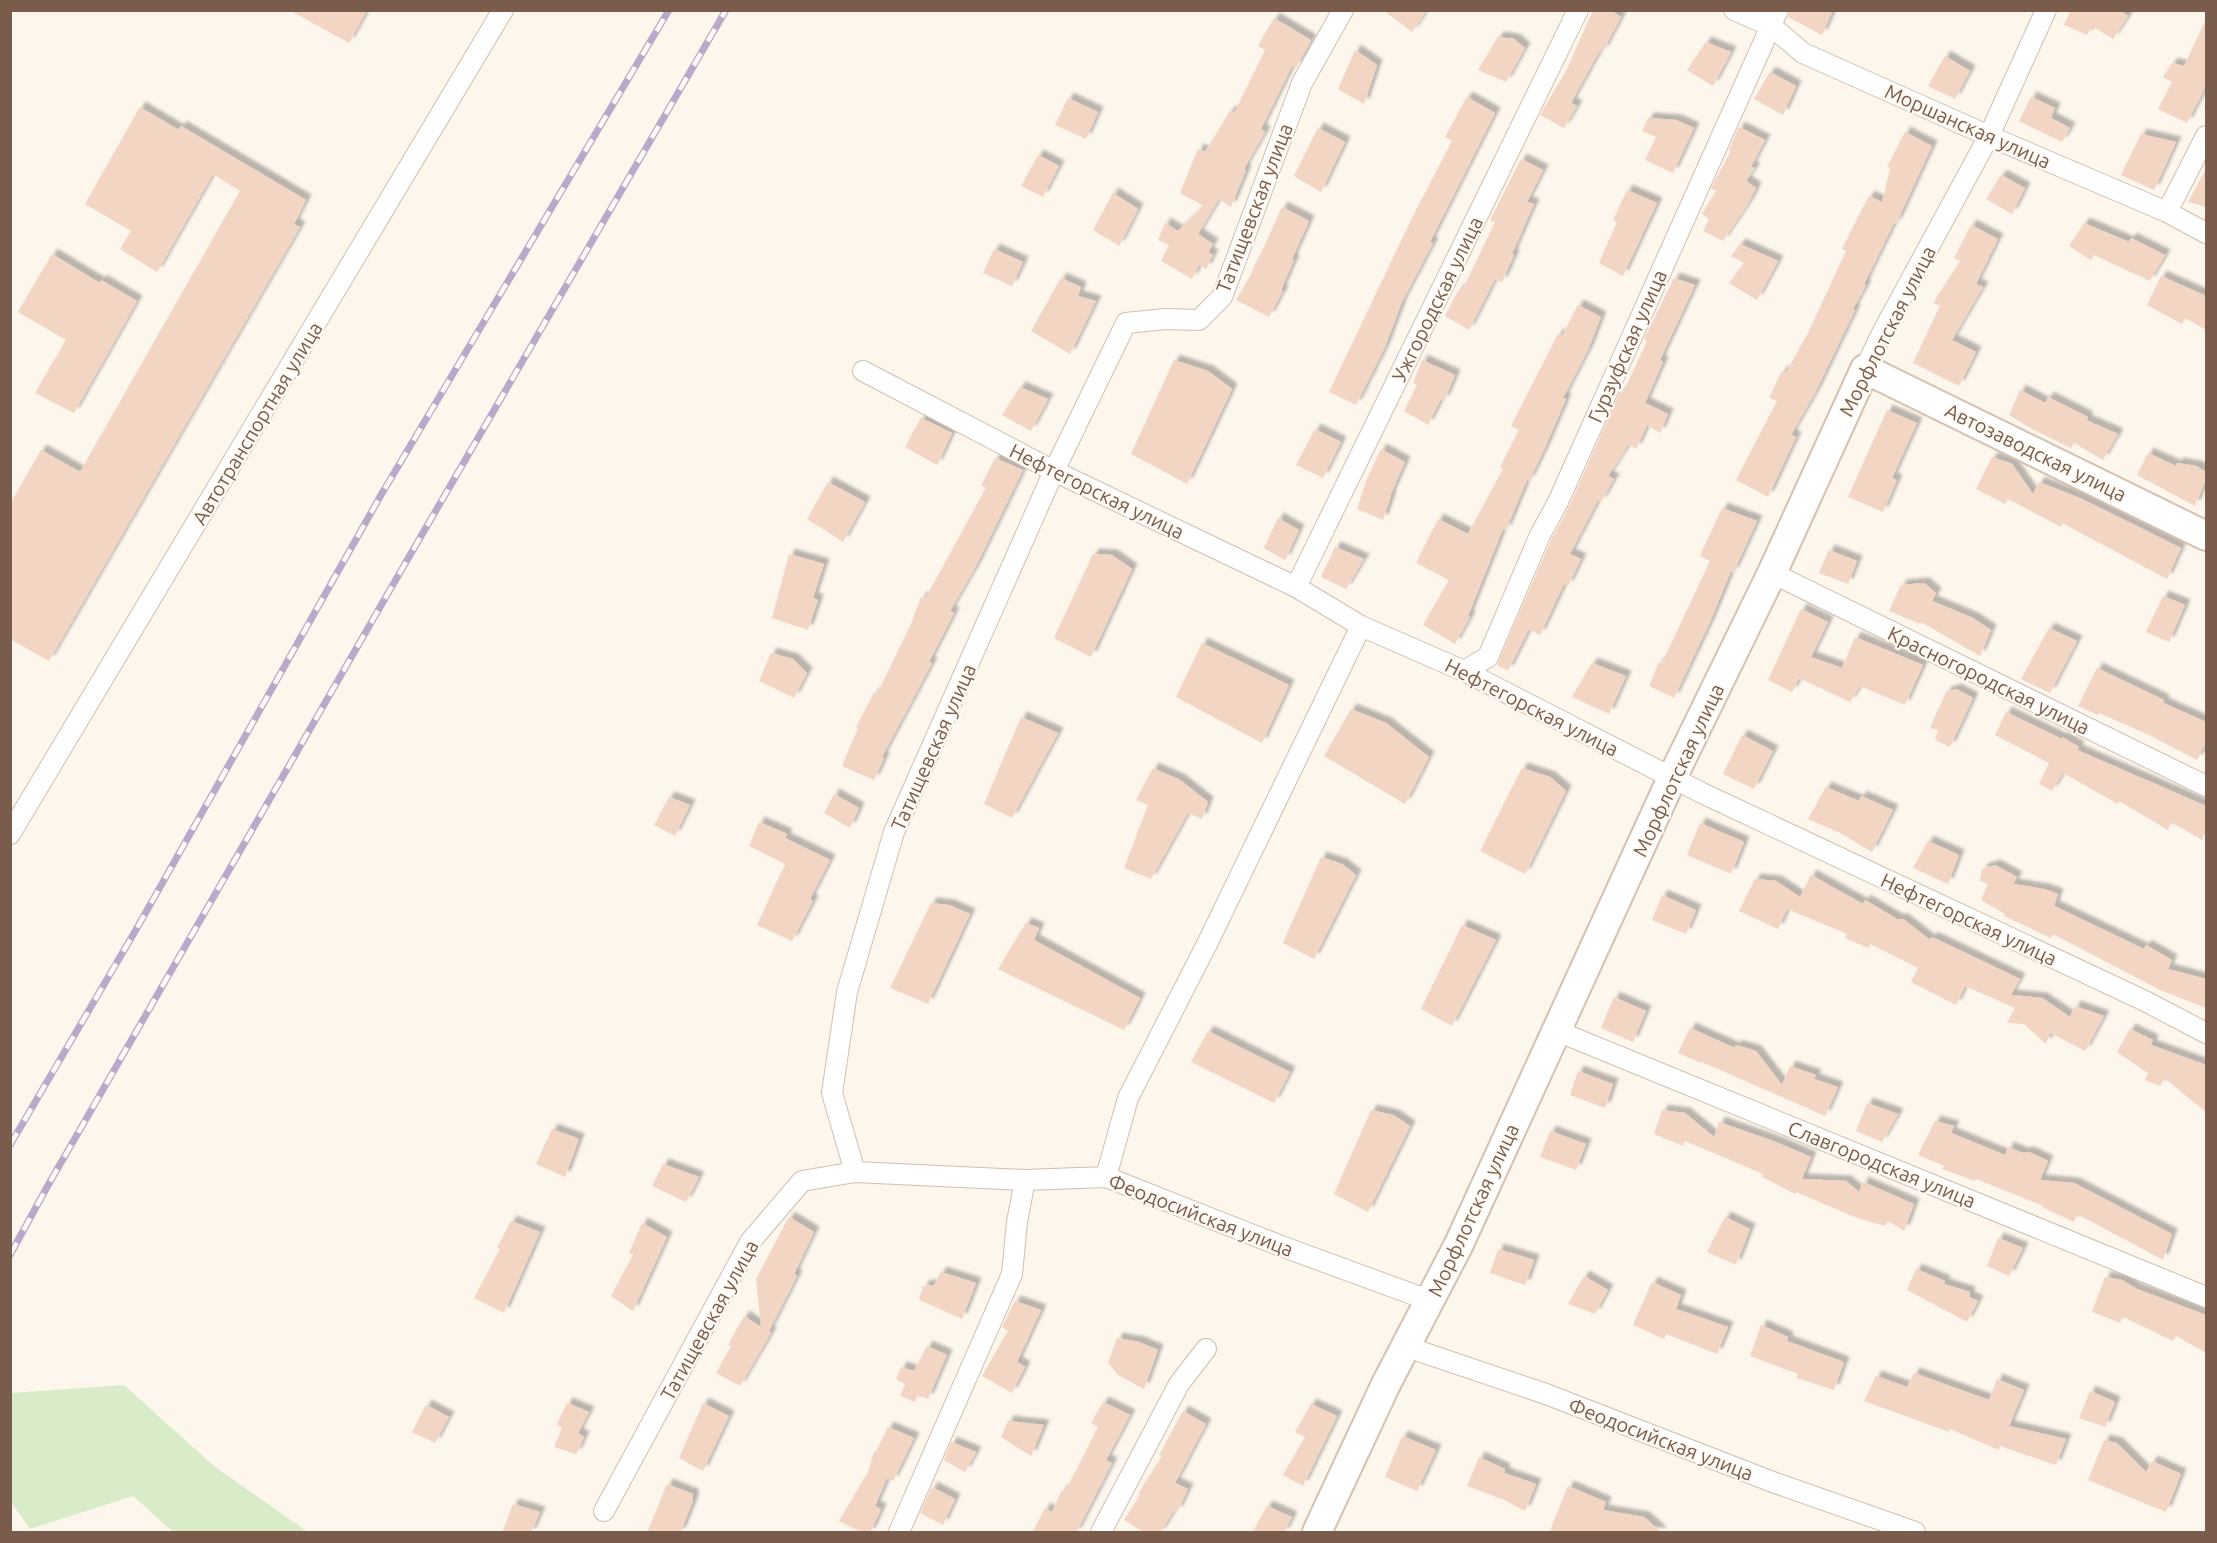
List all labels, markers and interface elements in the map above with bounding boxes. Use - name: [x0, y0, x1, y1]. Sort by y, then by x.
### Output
- street label: Моршанская улица: [1882, 79, 2054, 173]
- street label: Татищевская улица: [1211, 120, 1297, 296]
- street label: Ужгородская улица: [1387, 213, 1487, 385]
- street label: Морфлотская улица: [1834, 242, 1940, 420]
- street label: Гурзуфская улица: [1583, 266, 1671, 426]
- street label: Автотранспортная улица: [187, 318, 327, 528]
- street label: Автозаводская улица: [1942, 398, 2130, 506]
- street label: Нефтегорская улица: [1006, 439, 1188, 543]
- street label: Красногородская улица: [1884, 621, 2094, 739]
- street label: Нефтегорская улица: [1441, 653, 1623, 761]
- street label: Татищевская улица: [886, 660, 980, 834]
- street label: Морфлотская улица: [1628, 680, 1728, 860]
- street label: Нефтегорская улица: [1877, 868, 2061, 970]
- street label: Славгородская улица: [1785, 1116, 1979, 1212]
- street label: Морфлотская улица: [1423, 1120, 1523, 1300]
- street label: Феодосийская улица: [1105, 1169, 1297, 1261]
- street label: Татищевская улица: [655, 1236, 763, 1404]
- street label: Феодосийская улица: [1565, 1393, 1757, 1485]

